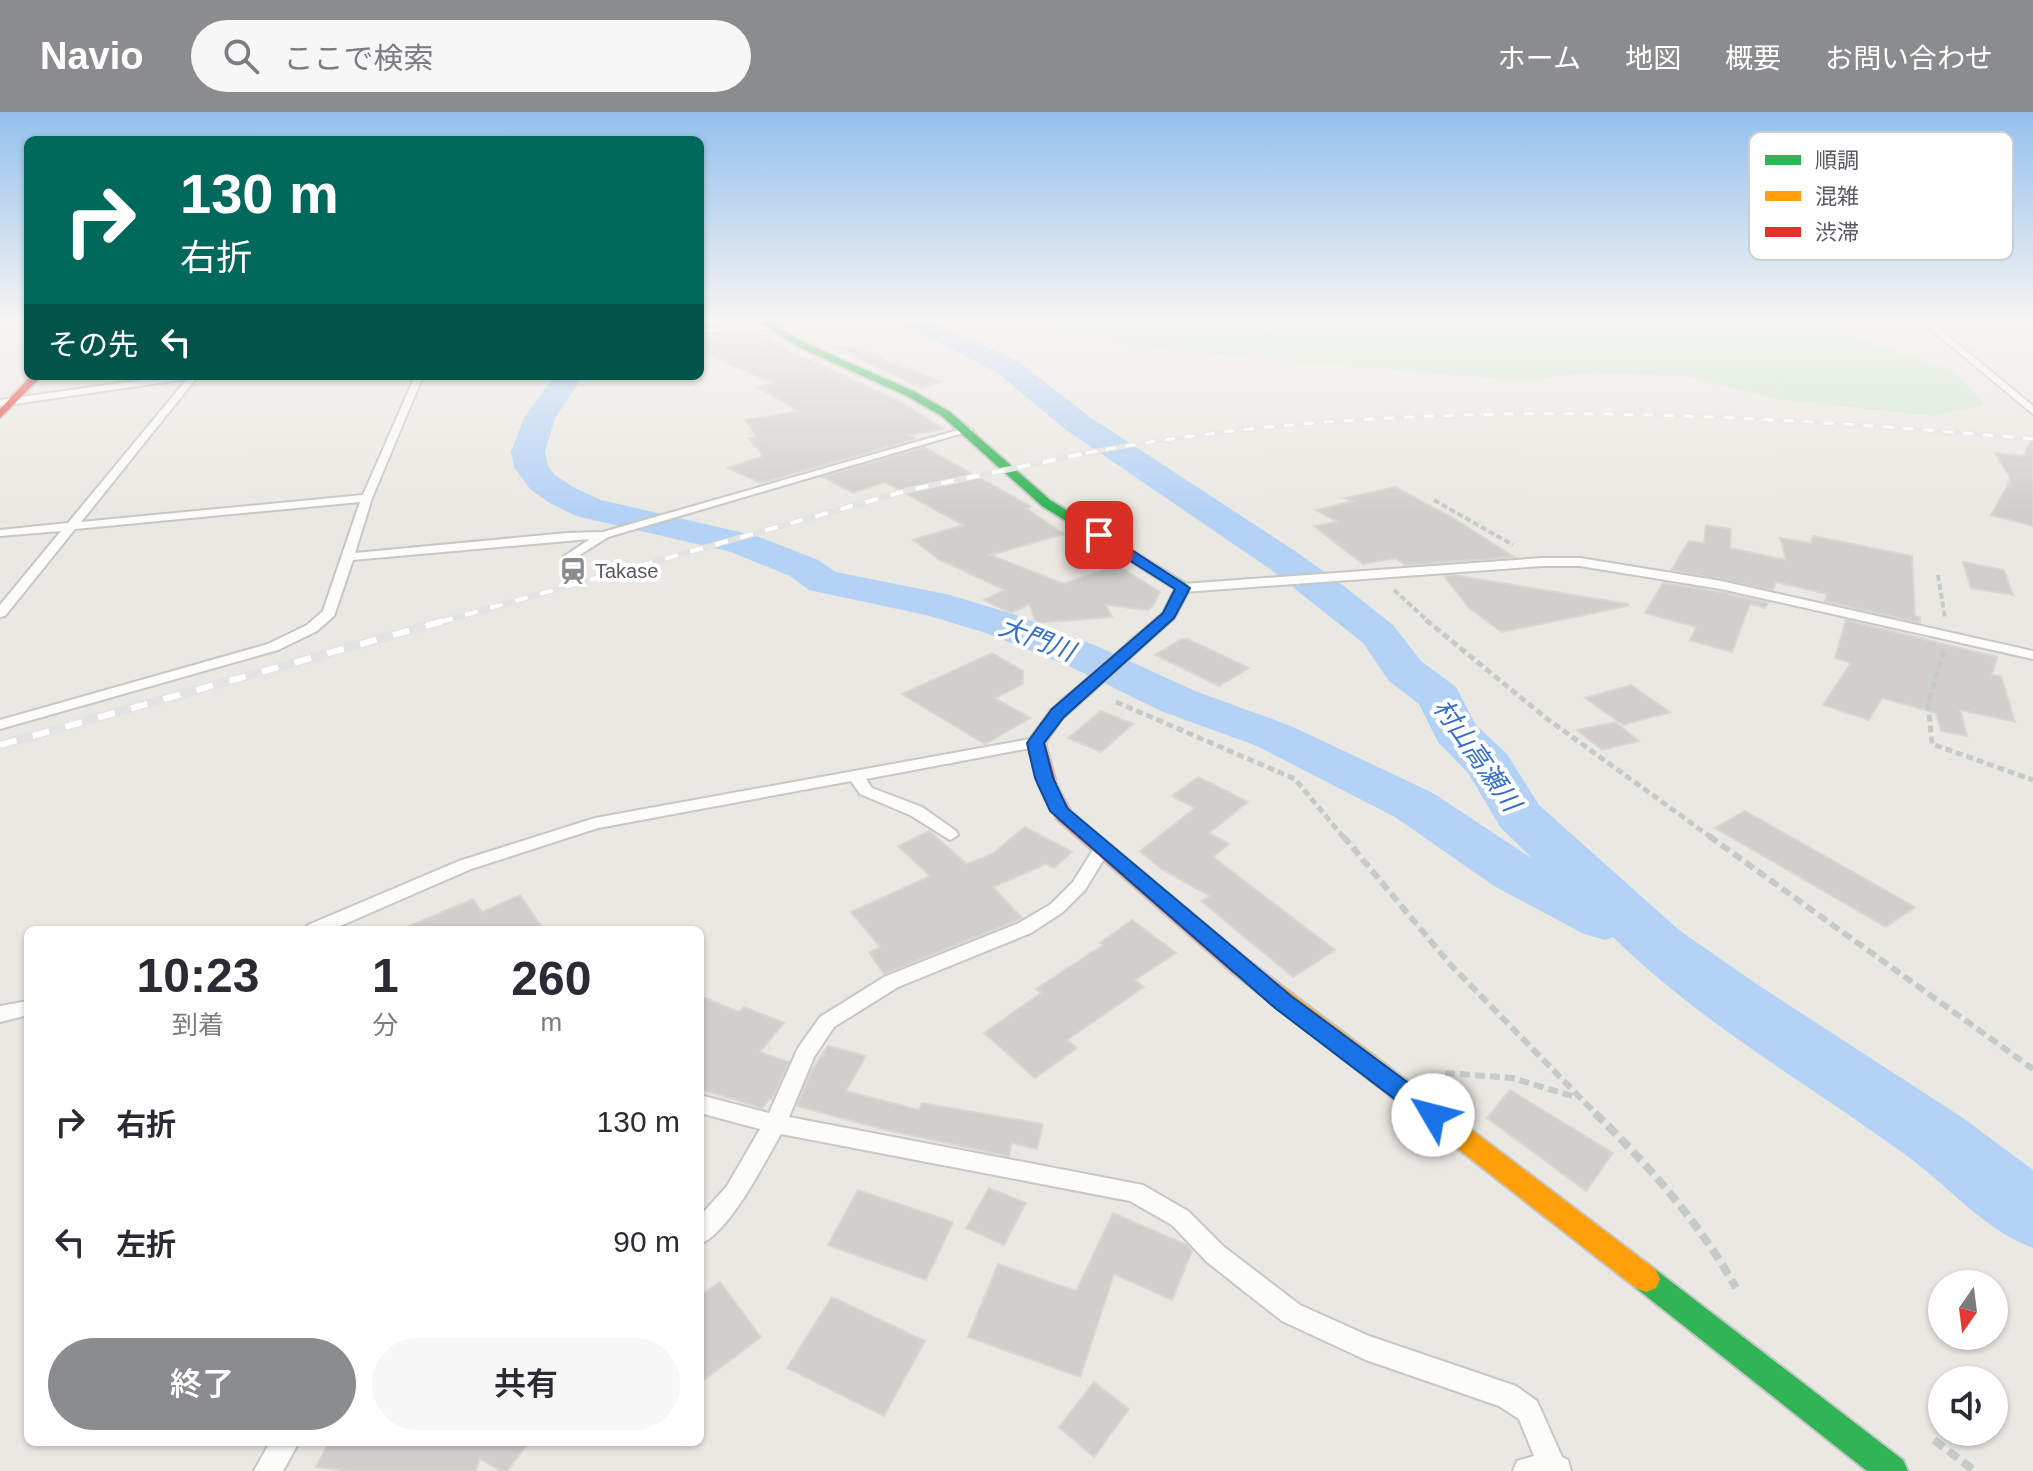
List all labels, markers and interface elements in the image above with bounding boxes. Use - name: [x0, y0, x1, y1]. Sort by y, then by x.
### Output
- search box: [191, 20, 751, 92]
- icon: search: [219, 34, 263, 78]
- text: Navio: [40, 35, 143, 77]
- text: ここで検索: [283, 42, 433, 75]
- text: ホーム: [1498, 43, 1581, 74]
- text: 地図: [1625, 43, 1681, 74]
- text: 概要: [1725, 43, 1781, 74]
- text: お問い合わせ: [1825, 43, 1993, 74]
- legend: [1749, 132, 2013, 260]
- text: 順調: [1815, 148, 1859, 173]
- text: 130 m: [180, 162, 339, 225]
- icon: right: [48, 168, 152, 272]
- text: 混雑: [1815, 184, 1859, 209]
- text: 渋滞: [1815, 220, 1859, 245]
- text: 右折: [180, 237, 252, 278]
- icon: left: [154, 320, 198, 364]
- text: その先: [48, 328, 138, 361]
- pin: [1065, 501, 1133, 569]
- icon: arrive: [1077, 513, 1121, 557]
- station icon: Takase: [558, 556, 588, 586]
- place label: Takase: [595, 560, 658, 582]
- water label: 大門川: [995, 611, 1082, 668]
- water label: 村山高瀬川: [1427, 693, 1528, 819]
- text: 10:23: [137, 949, 259, 1002]
- text: 1: [372, 949, 399, 1002]
- text: 260: [511, 952, 591, 1005]
- text: m: [541, 1007, 562, 1037]
- text: 到着: [172, 1010, 224, 1040]
- text: 分: [372, 1010, 398, 1040]
- position arrow: [1391, 1073, 1475, 1157]
- icon: right: [48, 1100, 92, 1144]
- text: 130 m: [597, 1105, 680, 1138]
- text: 右折: [116, 1108, 176, 1141]
- icon: left: [48, 1220, 92, 1264]
- text: 90 m: [613, 1225, 680, 1258]
- text: 左折: [116, 1228, 176, 1261]
- north arrow: [1928, 1270, 2008, 1350]
- map controls: [1928, 1270, 2008, 1446]
- button: 終了: [48, 1338, 356, 1430]
- button: 共有: [372, 1338, 680, 1430]
- button: sound: [1928, 1366, 2008, 1446]

